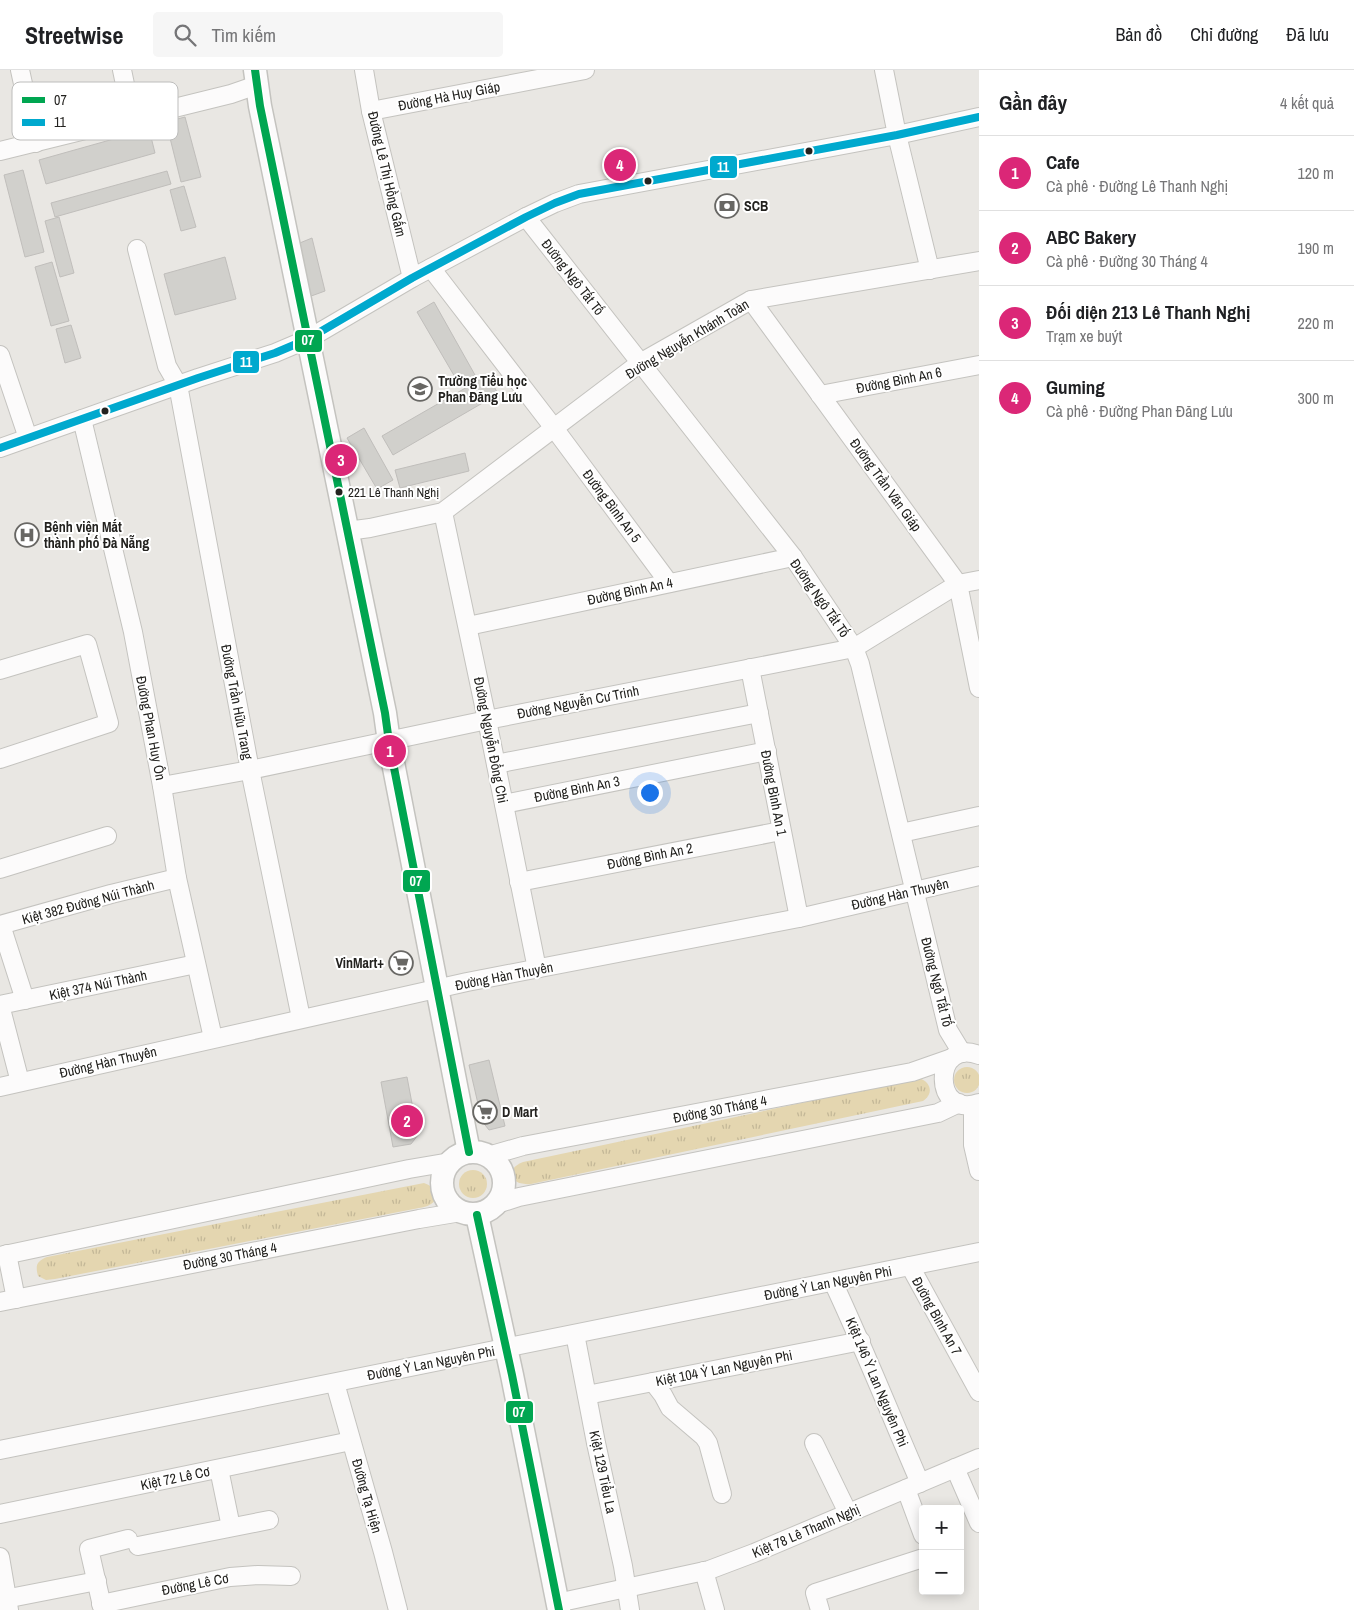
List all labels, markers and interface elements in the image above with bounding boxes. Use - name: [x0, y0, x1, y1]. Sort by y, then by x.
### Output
- search box: [153, 12, 503, 57]
- text: Streetwise: [25, 19, 123, 51]
- icon: search: [171, 21, 199, 49]
- text: Tìm kiếm: [211, 22, 276, 48]
- text: Bản đồ: [1115, 22, 1162, 47]
- text: Chỉ đường: [1190, 22, 1258, 47]
- text: Đã lưu: [1286, 22, 1329, 47]
- street label: Đường Hà Huy Giáp: [397, 77, 501, 115]
- legend: [12, 82, 178, 140]
- text: Gần đây: [999, 88, 1067, 117]
- text: 07: [54, 91, 67, 109]
- text: 4 kết quả: [1280, 92, 1334, 114]
- street label: Đường Lê Thị Hồng Gấm: [364, 110, 410, 238]
- text: 11: [54, 113, 67, 131]
- pin: 4: [604, 146, 636, 184]
- unlabelled marker: [804, 146, 814, 156]
- text: Cafe: [1046, 149, 1080, 175]
- line badge: 11: [709, 155, 738, 179]
- text: 11: [717, 158, 730, 176]
- text: 1: [1011, 162, 1019, 184]
- text: 120 m: [1298, 162, 1334, 184]
- text: Cà phê · Đường Lê Thanh Nghị: [1046, 175, 1228, 197]
- unlabelled marker: [643, 176, 653, 186]
- bank icon: SCB: [714, 193, 740, 219]
- place label: SCB: [744, 197, 768, 215]
- text: ABC Bakery: [1046, 224, 1136, 250]
- street label: Đường Ngô Tất Tố: [538, 235, 608, 319]
- text: 2: [1011, 237, 1019, 259]
- text: 190 m: [1298, 237, 1334, 259]
- text: Cà phê · Đường 30 Tháng 4: [1046, 250, 1208, 272]
- street label: Đường Nguyễn Khánh Toàn: [622, 295, 752, 383]
- text: Đối diện 213 Lê Thanh Nghị: [1046, 299, 1250, 325]
- text: 3: [1011, 312, 1019, 334]
- text: 220 m: [1298, 312, 1334, 334]
- text: Trạm xe buýt: [1046, 325, 1122, 347]
- line badge: 07: [294, 329, 323, 353]
- text: 07: [302, 331, 315, 349]
- line badge: 11: [232, 350, 260, 374]
- text: 11: [240, 353, 253, 371]
- street label: Đường Bình An 6: [855, 363, 943, 397]
- place label: Trường Tiểu học Phan Đăng Lưu: [438, 372, 527, 406]
- text: Guming: [1046, 374, 1105, 400]
- school or university icon: Trường Tiểu học Phan Đăng Lưu: [407, 376, 433, 402]
- text: 4: [1011, 387, 1019, 409]
- text: 300 m: [1298, 387, 1334, 409]
- text: Cà phê · Đường Phan Đăng Lưu: [1046, 400, 1233, 422]
- unlabelled marker: [100, 406, 110, 416]
- street label: Đường Trần Văn Giáp: [846, 435, 926, 535]
- pin: 3: [325, 441, 357, 479]
- street label: Đường Bình An 5: [579, 466, 645, 546]
- place label: 221 Lê Thanh Nghị: [348, 484, 439, 501]
- marker: 221 Lê Thanh Nghị: [334, 487, 344, 497]
- place label: Bệnh viện Mắt thành phố Đà Nẵng: [44, 518, 149, 552]
- hospital icon: Bệnh viện Mắt thành phố Đà Nẵng: [14, 522, 40, 548]
- street label: Đường Ngô Tất Tố: [786, 555, 854, 641]
- street label: Đường Bình An 4: [586, 573, 675, 609]
- street label: Đường Trần Hữu Trang: [217, 643, 257, 762]
- street label: Đường Phan Huy Ôn: [132, 674, 170, 782]
- street label: Đường Nguyễn Đổng Chi: [470, 675, 512, 805]
- street label: Đường Nguyễn Cư Trinh: [516, 681, 640, 723]
- pin: 1: [374, 732, 406, 770]
- street label: Đường Bình An 1: [757, 749, 791, 838]
- street label: Đường Bình An 3: [533, 772, 621, 806]
- your location: [637, 780, 663, 806]
- street label: Đường Bình An 2: [606, 839, 694, 873]
- line badge: 07: [402, 869, 431, 893]
- text: 07: [410, 872, 423, 890]
- street label: Đường Hàn Thuyên: [850, 874, 950, 914]
- street label: Kiệt 382 Đường Núi Thành: [20, 876, 156, 928]
- street label: Đường Ngô Tất Tố: [917, 935, 957, 1029]
- supermarket icon: VinMart+: [388, 950, 414, 976]
- place label: VinMart+: [335, 954, 384, 972]
- street label: Đường Hàn Thuyên: [454, 958, 554, 994]
- street label: Kiệt 374 Núi Thành: [48, 966, 148, 1004]
- street label: Đường Hàn Thuyên: [58, 1042, 158, 1082]
- street label: Đường 30 Tháng 4: [672, 1091, 769, 1127]
- supermarket icon: D Mart: [472, 1099, 498, 1125]
- pin: 2: [391, 1102, 423, 1140]
- place label: D Mart: [502, 1103, 538, 1121]
- street label: Đường 30 Tháng 4: [182, 1238, 279, 1274]
- street label: Đường Ỷ Lan Nguyên Phi: [763, 1262, 893, 1304]
- street label: Đường Bình An 7: [908, 1274, 966, 1358]
- street label: Kiệt 146 Ỷ Lan Nguyên Phi: [842, 1315, 912, 1449]
- street label: Đường Ỷ Lan Nguyên Phi: [366, 1342, 496, 1384]
- street label: Kiệt 104 Ỷ Lan Nguyên Phi: [654, 1346, 794, 1390]
- line badge: 07: [505, 1400, 534, 1424]
- text: 07: [513, 1403, 526, 1421]
- street label: Kiệt 129 Tiểu La: [585, 1429, 621, 1516]
- street label: Đường Tạ Hiện: [348, 1457, 386, 1535]
- street label: Kiệt 72 Lê Cơ: [139, 1462, 212, 1494]
- street label: Kiệt 78 Lê Thanh Nghị: [749, 1500, 863, 1562]
- map controls: [919, 1505, 964, 1595]
- button: +: [919, 1505, 964, 1550]
- button: −: [919, 1550, 964, 1595]
- street label: Đường Lê Cơ: [160, 1569, 231, 1599]

